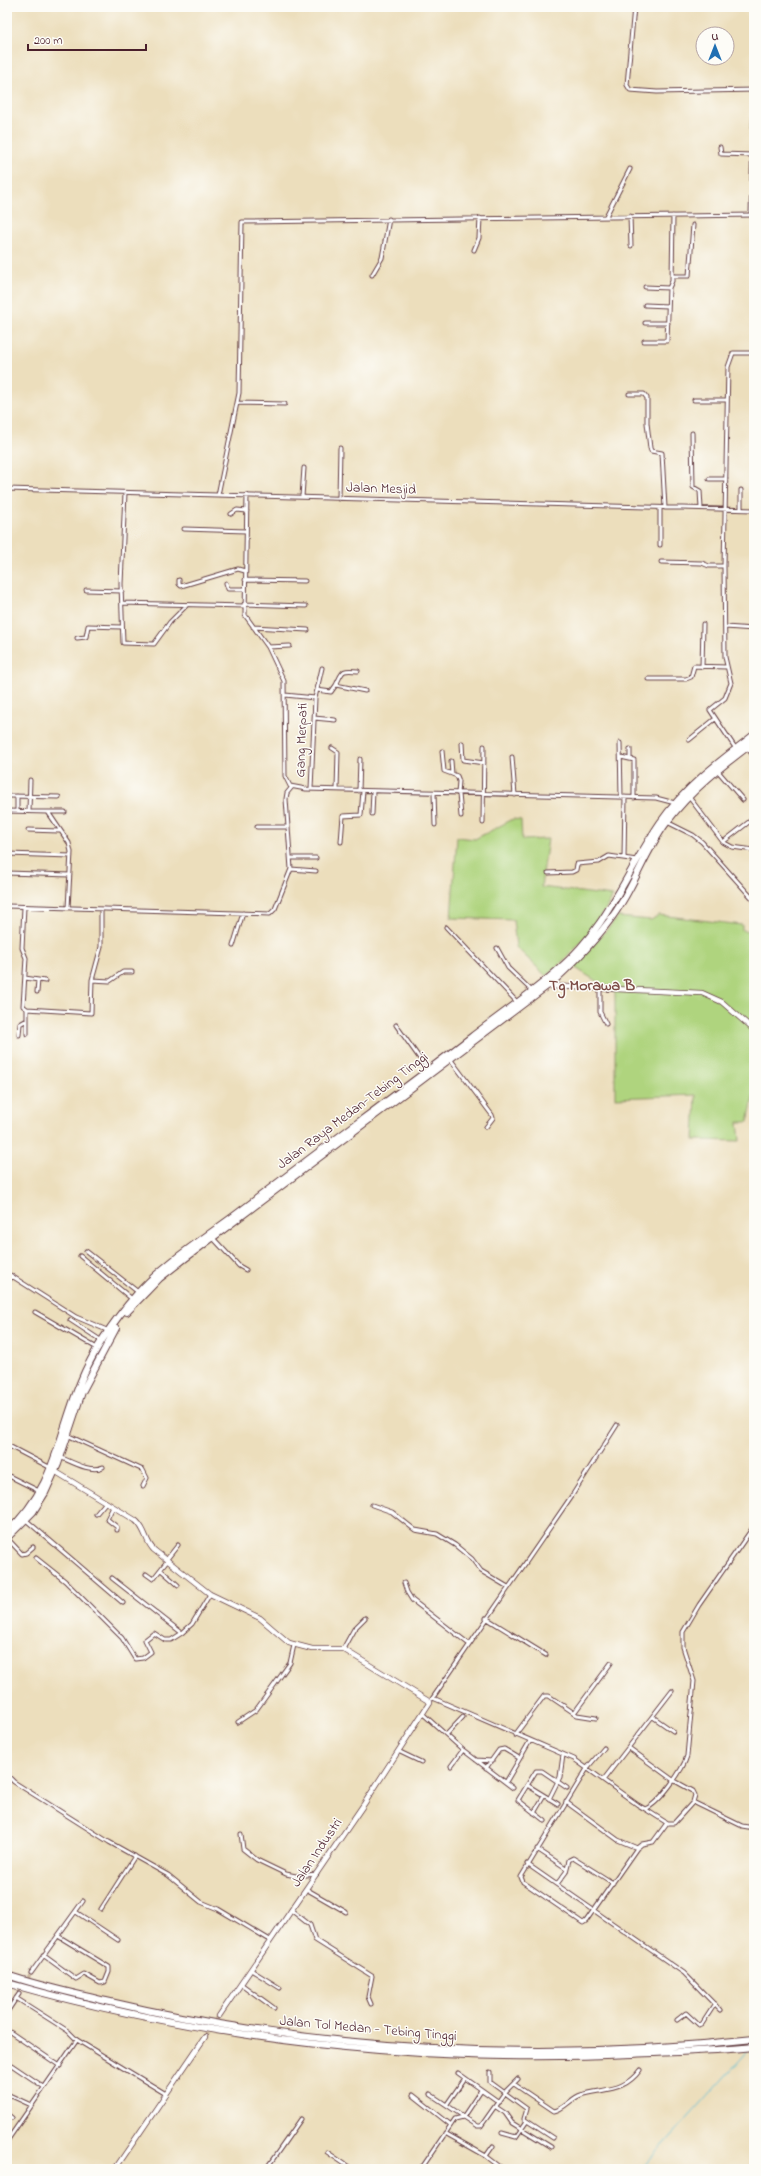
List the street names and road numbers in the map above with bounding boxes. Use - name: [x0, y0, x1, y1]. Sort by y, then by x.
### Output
- street label: Jalan Mesjid: [346, 477, 416, 501]
- street label: Gang Merpati: [290, 702, 315, 778]
- street label: Jalan Raya Medan-Tebing Tinggi: [273, 1047, 434, 1176]
- street label: Jalan Industri: [286, 1814, 348, 1892]
- street label: Jalan Tol Medan - Tebing Tinggi: [278, 2011, 457, 2048]

